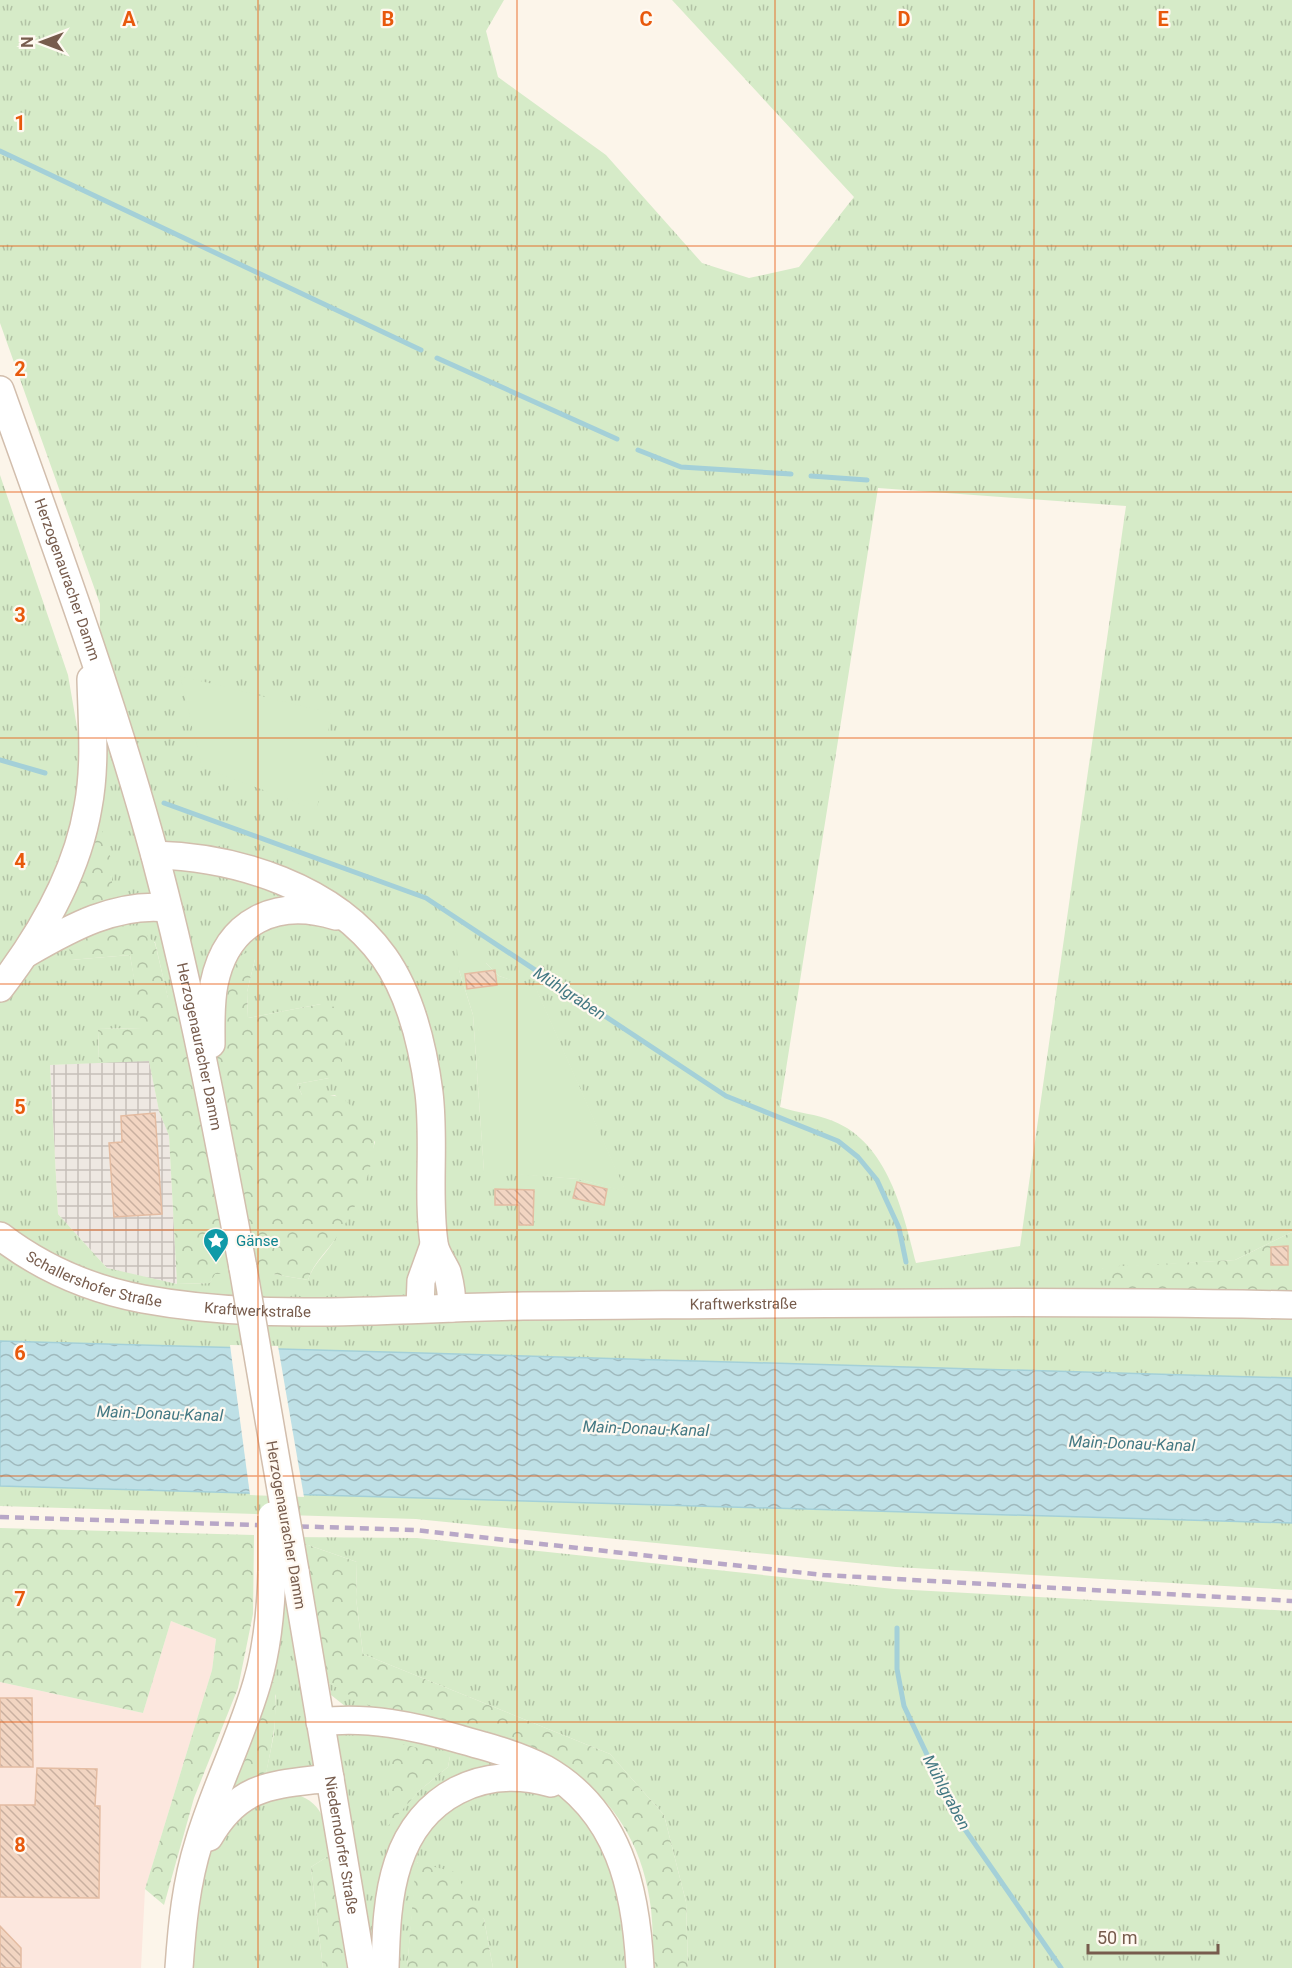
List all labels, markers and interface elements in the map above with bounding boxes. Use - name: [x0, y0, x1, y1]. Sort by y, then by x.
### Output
- text: A: [122, 7, 136, 31]
- text: B: [382, 7, 394, 31]
- text: C: [639, 7, 653, 31]
- text: D: [898, 7, 911, 31]
- text: E: [1157, 7, 1169, 31]
- north arrow: [12, 12, 72, 72]
- text: N: [18, 36, 37, 48]
- text: 1: [14, 111, 26, 135]
- text: 2: [14, 357, 26, 381]
- street label: Herzogenauracher Damm: [30, 496, 104, 663]
- text: 3: [14, 603, 26, 627]
- text: 4: [14, 849, 26, 873]
- street label: Herzogenauracher Damm: [173, 961, 226, 1132]
- water label: Mühlgraben: [530, 963, 609, 1024]
- text: 5: [14, 1095, 26, 1119]
- place icon: Gänse: [201, 1226, 231, 1264]
- place label: Gänse: [236, 1232, 278, 1250]
- street label: Schallershofer Straße: [23, 1247, 163, 1311]
- street label: Kraftwerkstraße: [690, 1295, 797, 1314]
- street label: Kraftwerkstraße: [203, 1299, 311, 1321]
- text: 6: [14, 1341, 26, 1365]
- water label: Main-Donau-Kanal: [96, 1402, 224, 1425]
- water label: Main-Donau-Kanal: [582, 1417, 710, 1440]
- water label: Main-Donau-Kanal: [1068, 1432, 1196, 1455]
- street label: Herzogenauracher Damm: [262, 1439, 310, 1611]
- text: 7: [14, 1587, 26, 1611]
- water label: Mühlgraben: [919, 1752, 974, 1833]
- street label: Niederndorfer Straße: [321, 1775, 362, 1916]
- text: 8: [14, 1833, 26, 1857]
- scale bar: [1088, 1917, 1218, 1955]
- text: 50 m: [1097, 1927, 1137, 1948]

